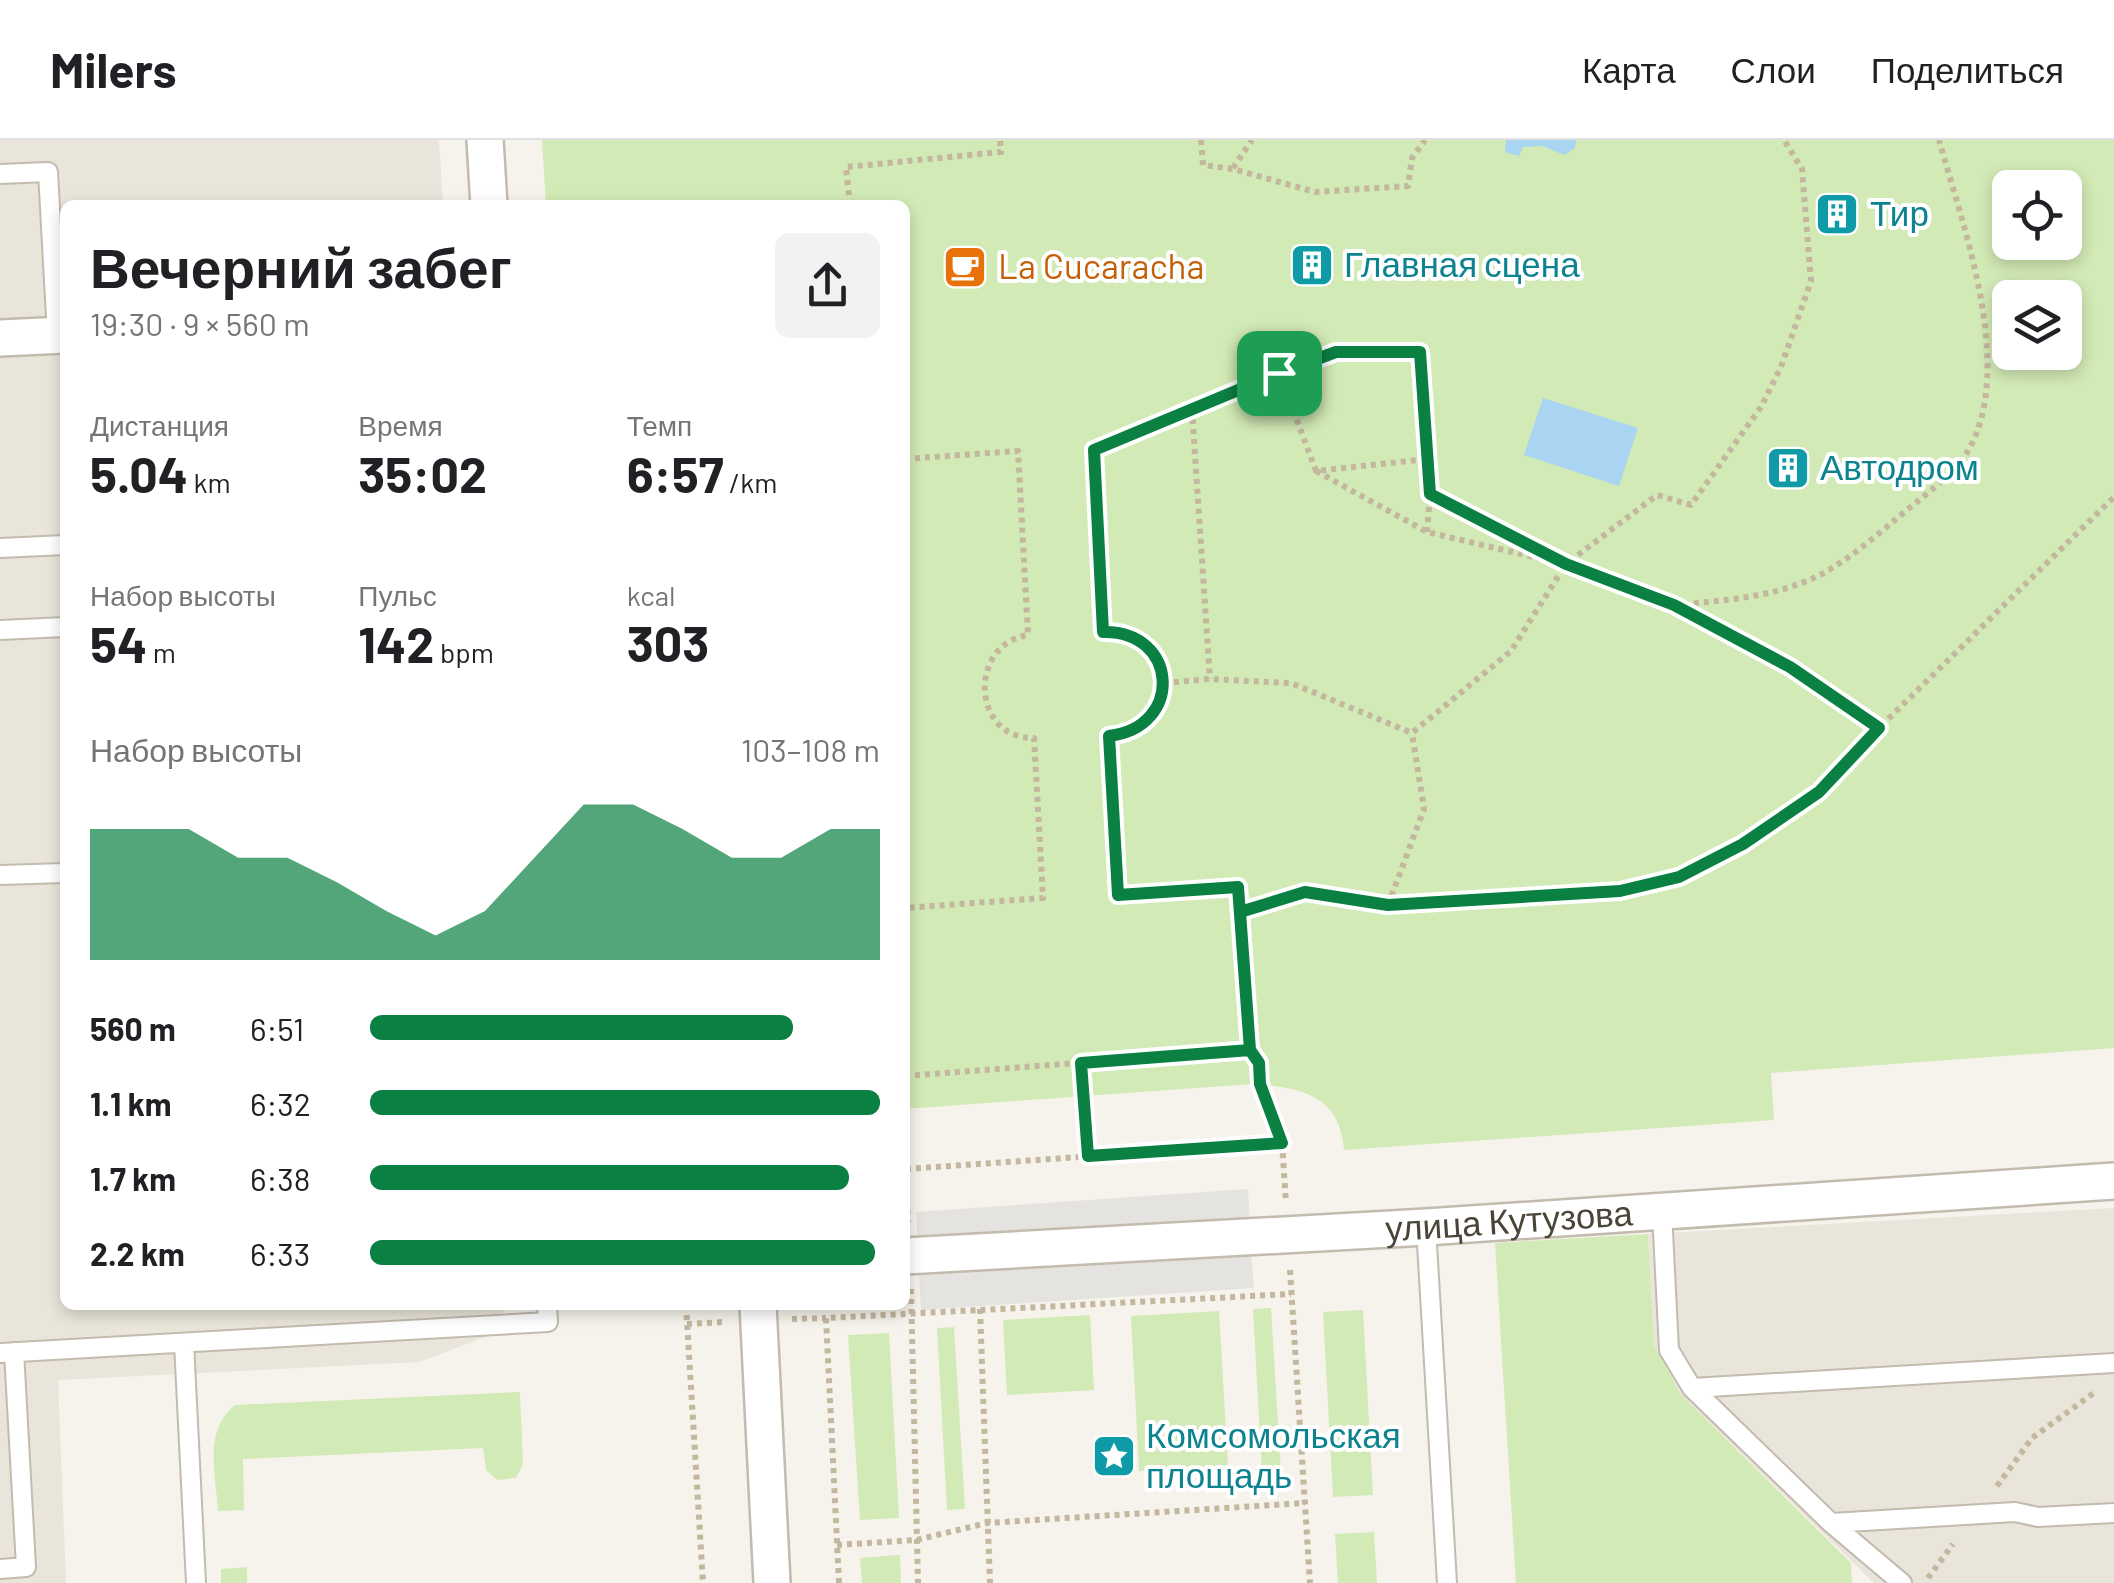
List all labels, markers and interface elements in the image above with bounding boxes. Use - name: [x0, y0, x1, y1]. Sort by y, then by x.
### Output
- text: Milers: [50, 40, 177, 98]
- text: Карта: [1582, 48, 1676, 90]
- text: Слои: [1731, 48, 1816, 90]
- text: Поделиться: [1871, 48, 2064, 90]
- map controls: [1992, 170, 2082, 370]
- button: locate: [1992, 170, 2082, 260]
- building icon: Тир: [1814, 191, 1860, 237]
- place label: Тир: [1870, 191, 1929, 233]
- text: Вечерний забег: [90, 233, 512, 299]
- button: share: [775, 233, 880, 338]
- building icon: Главная сцена: [1289, 242, 1335, 288]
- place label: Главная сцена: [1344, 242, 1580, 284]
- cafe icon: La Cucaracha: [942, 244, 988, 290]
- place label: La Cucaracha: [998, 244, 1204, 286]
- button: layers: [1992, 280, 2082, 370]
- text: 19:30 · 9 × 560 m: [90, 304, 310, 342]
- pin: [1237, 331, 1322, 416]
- icon: arrive: [1252, 346, 1307, 401]
- text: Дистанция: [90, 408, 229, 442]
- text: Время: [358, 408, 443, 442]
- text: Темп: [627, 408, 692, 442]
- text: 5.04: [90, 443, 188, 503]
- text: 35:02: [358, 443, 487, 503]
- text: 6:57: [627, 443, 723, 503]
- building icon: Автодром: [1765, 445, 1811, 491]
- place label: Автодром: [1820, 445, 1979, 487]
- text: km: [188, 465, 231, 499]
- text: /km: [723, 465, 777, 499]
- text: Набор высоты: [90, 578, 276, 612]
- text: Пульс: [358, 578, 437, 612]
- text: kcal: [627, 578, 675, 612]
- text: 303: [627, 612, 709, 672]
- text: 54: [90, 613, 147, 673]
- text: 142: [358, 613, 434, 673]
- text: m: [147, 635, 176, 669]
- text: bpm: [434, 635, 494, 669]
- text: Набор высоты: [90, 730, 302, 768]
- text: 103–108 m: [741, 730, 880, 768]
- text: 560 m: [90, 1009, 176, 1047]
- text: 6:51: [250, 1009, 304, 1047]
- text: 1.1 km: [90, 1084, 171, 1122]
- text: 6:32: [250, 1084, 311, 1122]
- text: 1.7 km: [90, 1159, 176, 1197]
- text: 6:38: [250, 1159, 310, 1197]
- street label: улица Кутузова: [1384, 1190, 1634, 1248]
- text: 2.2 km: [90, 1234, 185, 1272]
- text: 6:33: [250, 1234, 310, 1272]
- place label: Комсомольская площадь: [1146, 1413, 1401, 1495]
- place icon: Комсомольская площадь: [1091, 1433, 1137, 1479]

